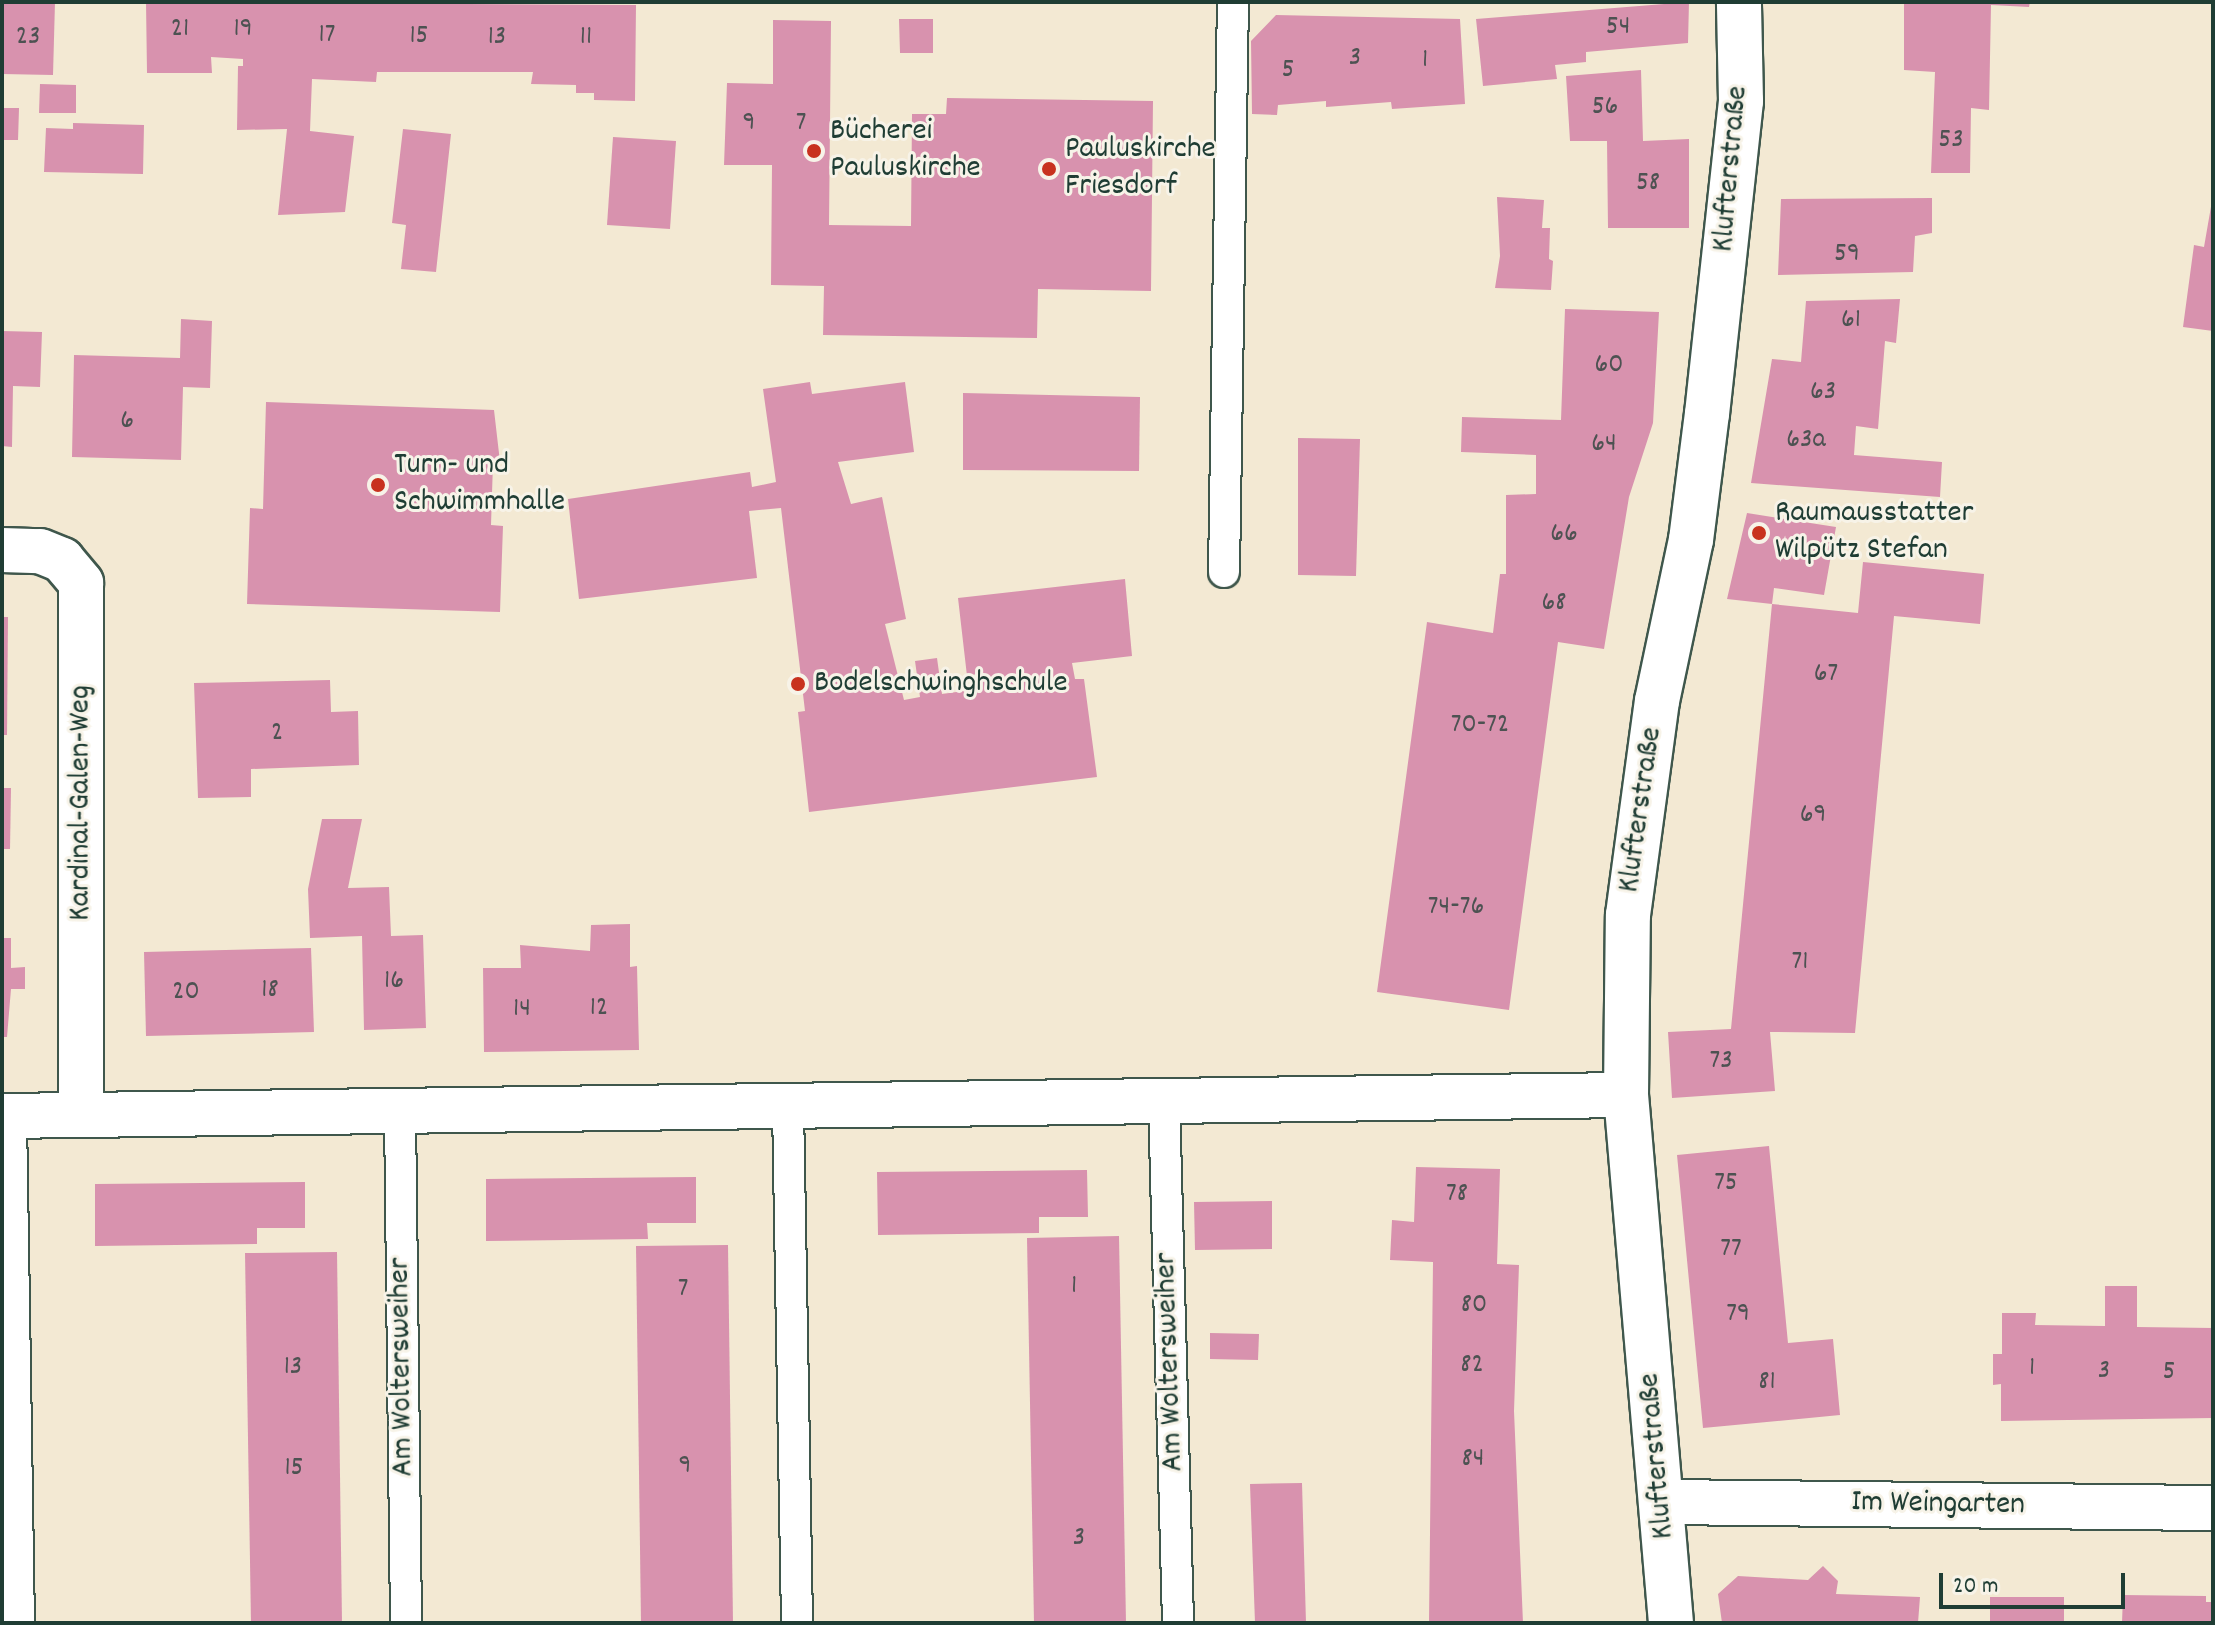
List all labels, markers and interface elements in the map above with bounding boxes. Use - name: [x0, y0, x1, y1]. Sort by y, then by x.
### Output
- house number: 54: [1606, 11, 1630, 45]
- house number: 21: [171, 13, 189, 47]
- house number: 19: [234, 13, 252, 47]
- house number: 17: [319, 19, 335, 53]
- house number: 15: [409, 20, 429, 54]
- house number: 23: [16, 21, 40, 55]
- house number: 13: [488, 21, 506, 55]
- house number: 11: [580, 21, 592, 55]
- house number: 3: [1349, 42, 1361, 76]
- house number: 1: [1422, 44, 1428, 78]
- house number: 5: [1282, 54, 1294, 88]
- street label: Klufterstraße: [1706, 84, 1758, 254]
- house number: 56: [1592, 91, 1618, 125]
- house number: 9: [743, 107, 755, 141]
- house number: 7: [796, 107, 806, 141]
- place label: Bücherei Pauluskirche: [830, 114, 981, 189]
- house number: 53: [1938, 124, 1964, 158]
- place label: Pauluskirche Friesdorf: [1065, 132, 1216, 207]
- marker: Bücherei Pauluskirche: [805, 142, 823, 160]
- marker: Pauluskirche Friesdorf: [1040, 160, 1058, 178]
- house number: 58: [1636, 167, 1660, 201]
- house number: 59: [1834, 238, 1860, 272]
- house number: 61: [1841, 304, 1861, 338]
- house number: 60: [1595, 349, 1623, 383]
- house number: 63: [1810, 376, 1836, 410]
- house number: 6: [120, 405, 134, 439]
- house number: 63a: [1786, 424, 1826, 458]
- house number: 64: [1591, 428, 1617, 462]
- place label: Turn- und Schwimmhalle: [394, 448, 565, 523]
- marker: Turn- und Schwimmhalle: [369, 476, 387, 494]
- place label: Raumausstatter Wilpütz Stefan: [1775, 496, 1973, 571]
- house number: 66: [1550, 518, 1578, 552]
- marker: Raumausstatter Wilpütz Stefan: [1750, 524, 1768, 542]
- house number: 68: [1542, 587, 1566, 621]
- house number: 67: [1814, 658, 1838, 692]
- place label: Bodelschwinghschule: [814, 665, 1068, 703]
- marker: Bodelschwinghschule: [789, 675, 807, 693]
- street label: Kardinal-Galen-Weg: [63, 685, 101, 921]
- house number: 70-72: [1451, 709, 1509, 743]
- house number: 2: [271, 717, 283, 751]
- street label: Klufterstraße: [1611, 725, 1673, 895]
- house number: 69: [1800, 799, 1826, 833]
- house number: 74-76: [1428, 891, 1484, 925]
- house number: 71: [1792, 946, 1808, 980]
- house number: 16: [384, 965, 404, 999]
- house number: 18: [261, 974, 279, 1008]
- house number: 20: [172, 976, 200, 1010]
- house number: 12: [590, 992, 608, 1026]
- house number: 14: [513, 993, 531, 1027]
- house number: 73: [1709, 1045, 1733, 1079]
- house number: 75: [1714, 1167, 1738, 1201]
- house number: 78: [1446, 1178, 1468, 1212]
- house number: 77: [1720, 1233, 1742, 1267]
- street label: Am Woltersweiher: [1148, 1252, 1194, 1472]
- street label: Am Woltersweiher: [382, 1257, 424, 1477]
- house number: 1: [1071, 1270, 1077, 1304]
- house number: 7: [678, 1273, 688, 1307]
- house number: 80: [1461, 1289, 1487, 1323]
- house number: 79: [1726, 1298, 1750, 1332]
- house number: 82: [1460, 1349, 1484, 1383]
- house number: 13: [284, 1351, 302, 1385]
- house number: 1: [2029, 1352, 2035, 1386]
- house number: 3: [2098, 1355, 2110, 1389]
- house number: 5: [2163, 1356, 2175, 1390]
- house number: 81: [1758, 1366, 1776, 1400]
- street label: Klufterstraße: [1632, 1371, 1684, 1541]
- house number: 84: [1462, 1443, 1484, 1477]
- house number: 9: [679, 1450, 691, 1484]
- house number: 15: [284, 1452, 304, 1486]
- street label: Im Weingarten: [1851, 1484, 2025, 1526]
- house number: 3: [1073, 1522, 1085, 1556]
- scale bar: [1943, 1557, 2129, 1607]
- text: 20 m: [1953, 1570, 1999, 1604]

